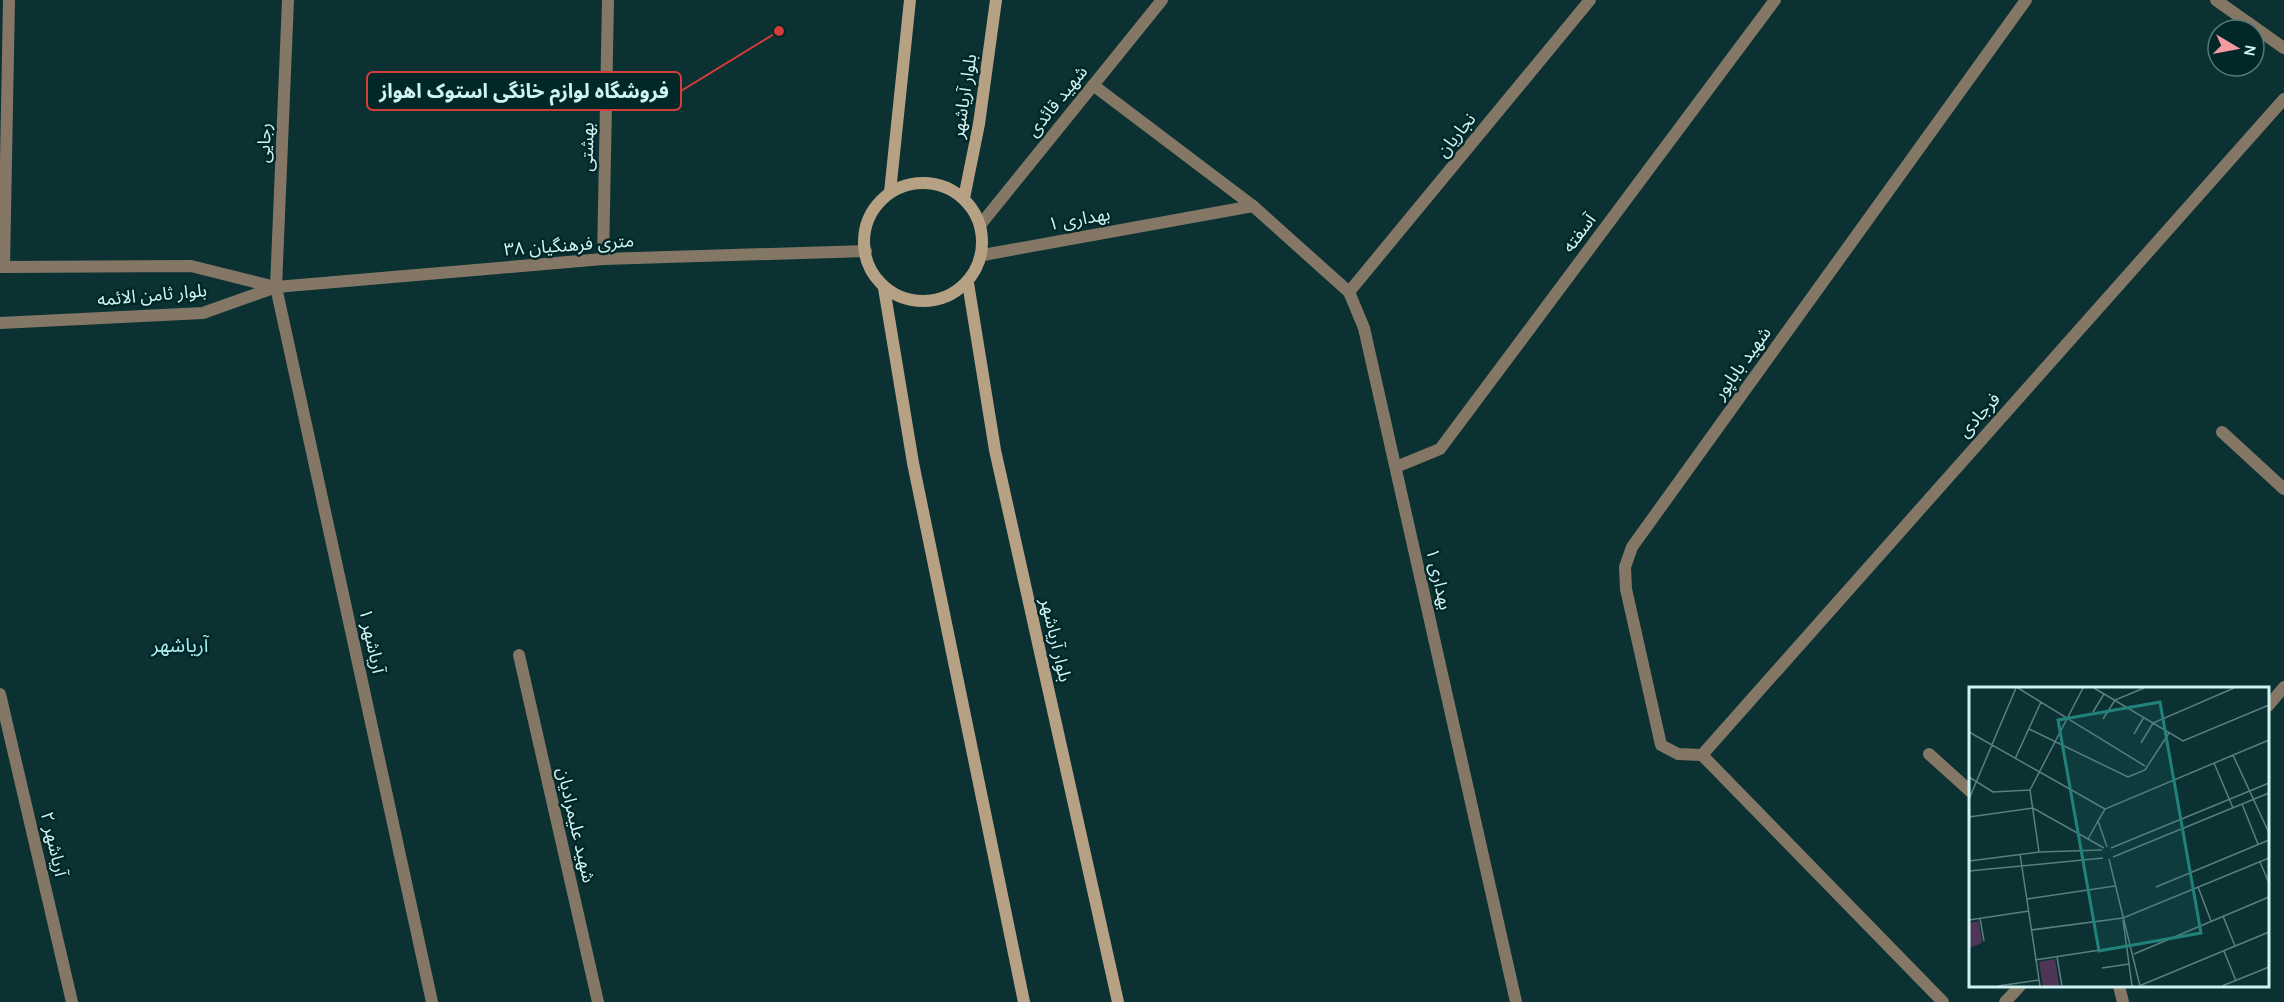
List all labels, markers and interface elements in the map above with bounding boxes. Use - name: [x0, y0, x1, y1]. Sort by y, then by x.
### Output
- north arrow: [2206, 18, 2266, 78]
- text: N: [2240, 43, 2261, 58]
- street label: بلوار آریاشهر: [946, 52, 982, 141]
- street label: شهید قائدی: [1022, 61, 1092, 141]
- callout: فروشگاه لوازم خانگی استوک اهواز: [367, 72, 681, 110]
- text: فروشگاه لوازم خانگی استوک اهواز: [378, 80, 669, 106]
- street label: نجاریان: [1432, 108, 1480, 162]
- street label: رجایی: [252, 122, 276, 164]
- street label: بهشتی: [576, 122, 598, 172]
- street label: بهداری ۱: [1046, 203, 1112, 235]
- street label: آسفته: [1557, 209, 1601, 257]
- street label: ۳۸ متری فرهنگیان: [503, 229, 635, 261]
- street label: بلوار ثامن الائمه: [96, 279, 208, 311]
- street label: شهید باباپور: [1708, 322, 1776, 405]
- street label: فرجادی: [1953, 388, 2005, 442]
- street label: بهداری ۱: [1421, 546, 1457, 612]
- street label: بلوار آریاشهر: [1035, 595, 1076, 684]
- street label: آریاشهر ۱: [354, 607, 390, 676]
- district label: آریاشهر: [151, 634, 210, 657]
- inset map: [1969, 687, 2269, 987]
- street label: شهید علیمرادیان: [552, 765, 600, 885]
- street label: آریاشهر ۲: [36, 809, 72, 879]

